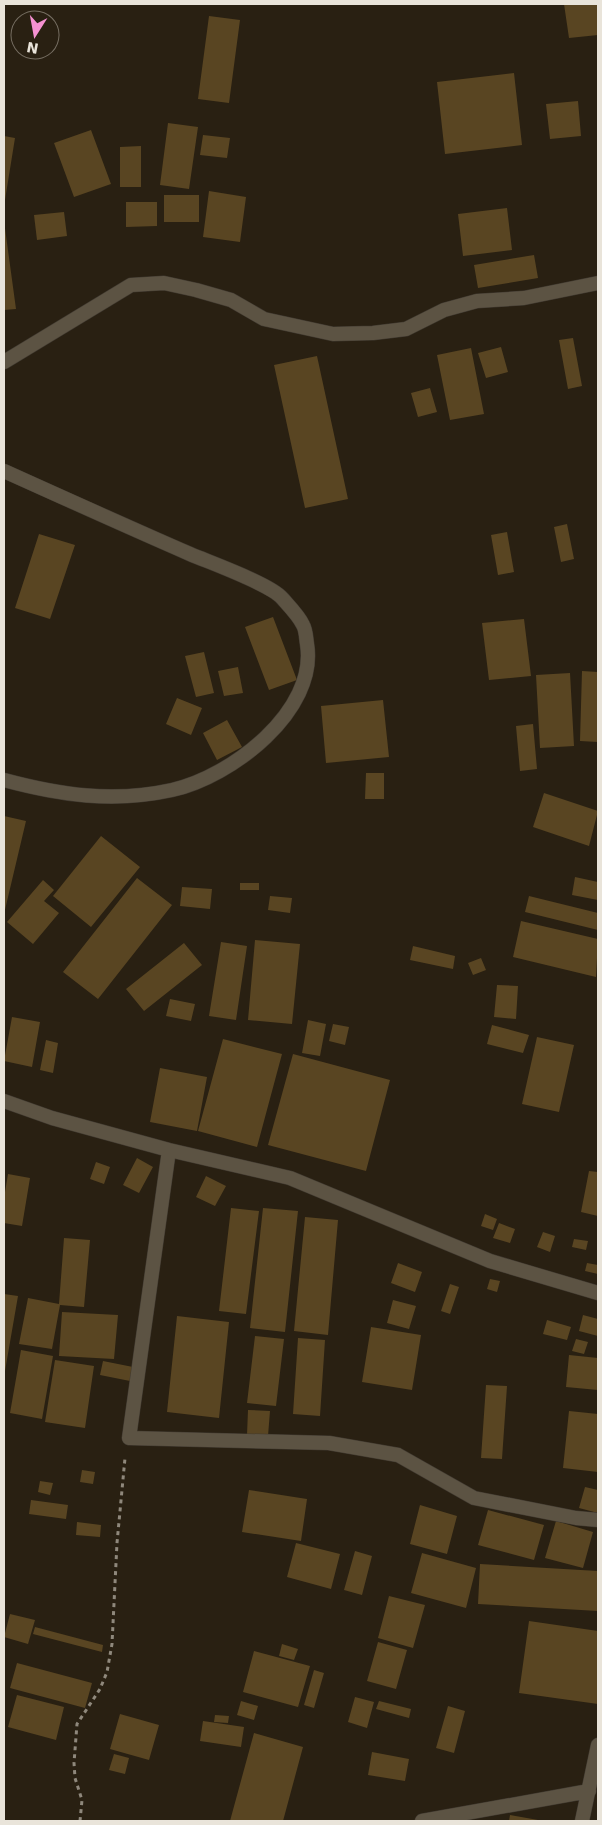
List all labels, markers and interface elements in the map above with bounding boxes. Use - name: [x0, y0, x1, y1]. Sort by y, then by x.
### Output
- north arrow: [10, 10, 60, 60]
- text: N: [25, 39, 40, 57]

